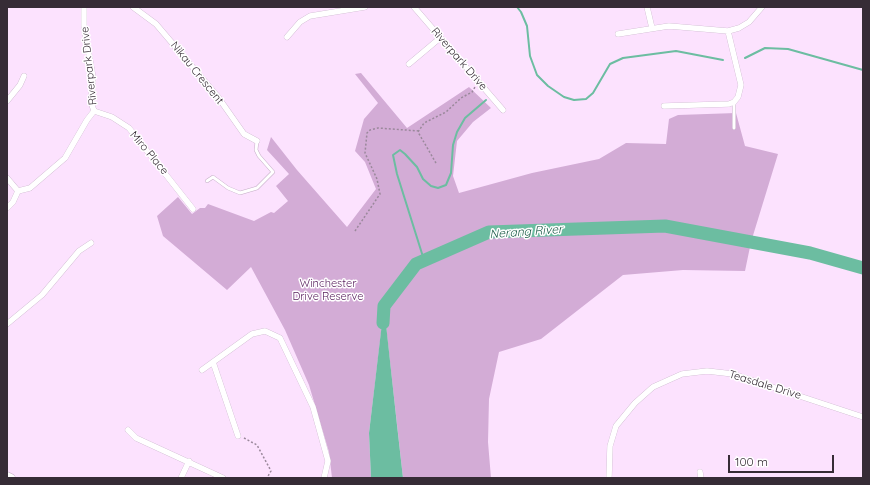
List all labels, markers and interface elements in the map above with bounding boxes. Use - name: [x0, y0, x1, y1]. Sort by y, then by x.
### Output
- street label: Riverpark Drive: [428, 25, 490, 93]
- street label: Riverpark Drive: [78, 26, 100, 106]
- street label: Nikau Crescent: [168, 39, 226, 107]
- street label: Miro Place: [127, 129, 171, 177]
- water label: Nerang River: [489, 222, 563, 242]
- park label: Winchester Drive Reserve: [292, 277, 364, 303]
- street label: Teasdale Drive: [727, 368, 803, 402]
- scale bar: [730, 447, 836, 473]
- text: 100 m: [735, 454, 768, 469]

